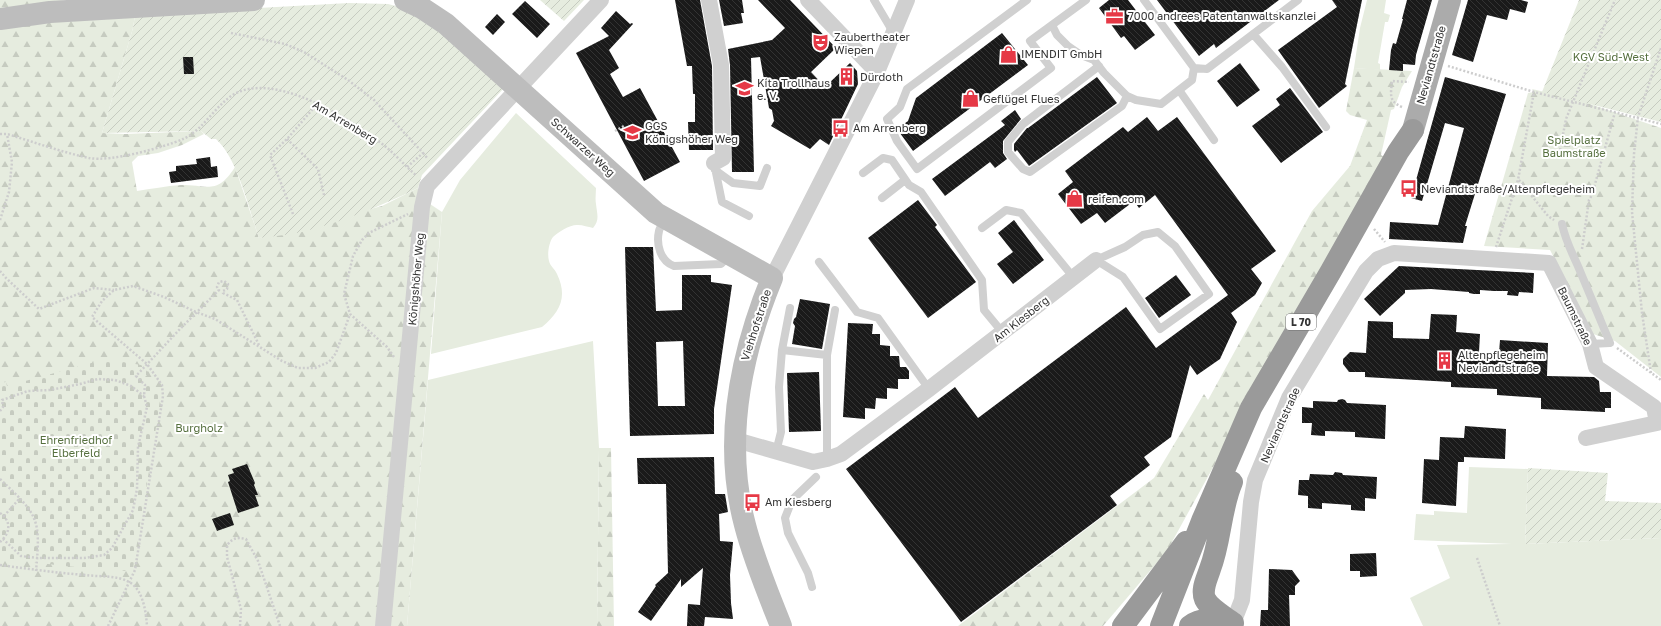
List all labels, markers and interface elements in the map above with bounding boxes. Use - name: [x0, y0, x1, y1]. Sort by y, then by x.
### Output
- office icon: 7000 andrees Patentanwaltskanzlei: [1105, 6, 1125, 26]
- place label: 7000 andrees Patentanwaltskanzlei: [1128, 9, 1316, 22]
- street label: Neviandtstraße: [1413, 24, 1448, 106]
- place label: Zaubertheater Wiepen: [834, 30, 911, 56]
- theatre icon: Zaubertheater Wiepen: [811, 33, 831, 53]
- shop icon: IMENDIT GmbH: [998, 44, 1018, 64]
- place label: IMENDIT GmbH: [1021, 47, 1102, 60]
- park label: KGV Süd-West: [1573, 50, 1649, 63]
- building icon: Dürdoth: [837, 67, 857, 87]
- place label: Dürdoth: [860, 70, 903, 83]
- place label: Kita Trollhaus e. V.: [757, 76, 830, 102]
- school or university icon: Kita Trollhaus e. V.: [734, 79, 754, 99]
- shop icon: Geflügel Flues: [960, 89, 980, 109]
- place label: Geflügel Flues: [983, 92, 1060, 105]
- street label: Am Arrenberg: [311, 97, 380, 146]
- street label: Schwarzer Weg: [549, 115, 618, 179]
- bus stop icon: Am Arrenberg: [830, 118, 850, 138]
- place label: GGS Königshöher Weg: [645, 119, 738, 145]
- place label: Am Arrenberg: [853, 121, 926, 134]
- school or university icon: GGS Königshöher Weg: [622, 122, 642, 142]
- park label: Spielplatz Baumstraße: [1542, 133, 1606, 159]
- bus stop icon: Neviandtstraße/Altenpflegeheim: [1398, 179, 1418, 199]
- place label: Neviandtstraße/Altenpflegeheim: [1421, 182, 1595, 195]
- shop icon: reifen.com: [1065, 189, 1085, 209]
- place label: reifen.com: [1088, 192, 1144, 205]
- street label: Königshöher Weg: [405, 232, 426, 326]
- street label: Baumstraße: [1556, 284, 1595, 347]
- street label: Viehhofstraße: [738, 288, 773, 362]
- street label: Am Kiesberg: [990, 293, 1051, 344]
- road number: L 70: [1286, 314, 1316, 330]
- place label: Altenpflegeheim Neviandtstraße: [1458, 348, 1545, 374]
- building icon: Altenpflegeheim Neviandtstraße: [1435, 351, 1455, 371]
- street label: Neviandtstraße: [1257, 385, 1302, 465]
- park label: Burgholz: [175, 421, 223, 434]
- park label: Ehrenfriedhof Elberfeld: [40, 433, 112, 459]
- bus stop icon: Am Kiesberg: [742, 492, 762, 512]
- place label: Am Kiesberg: [765, 495, 832, 508]

